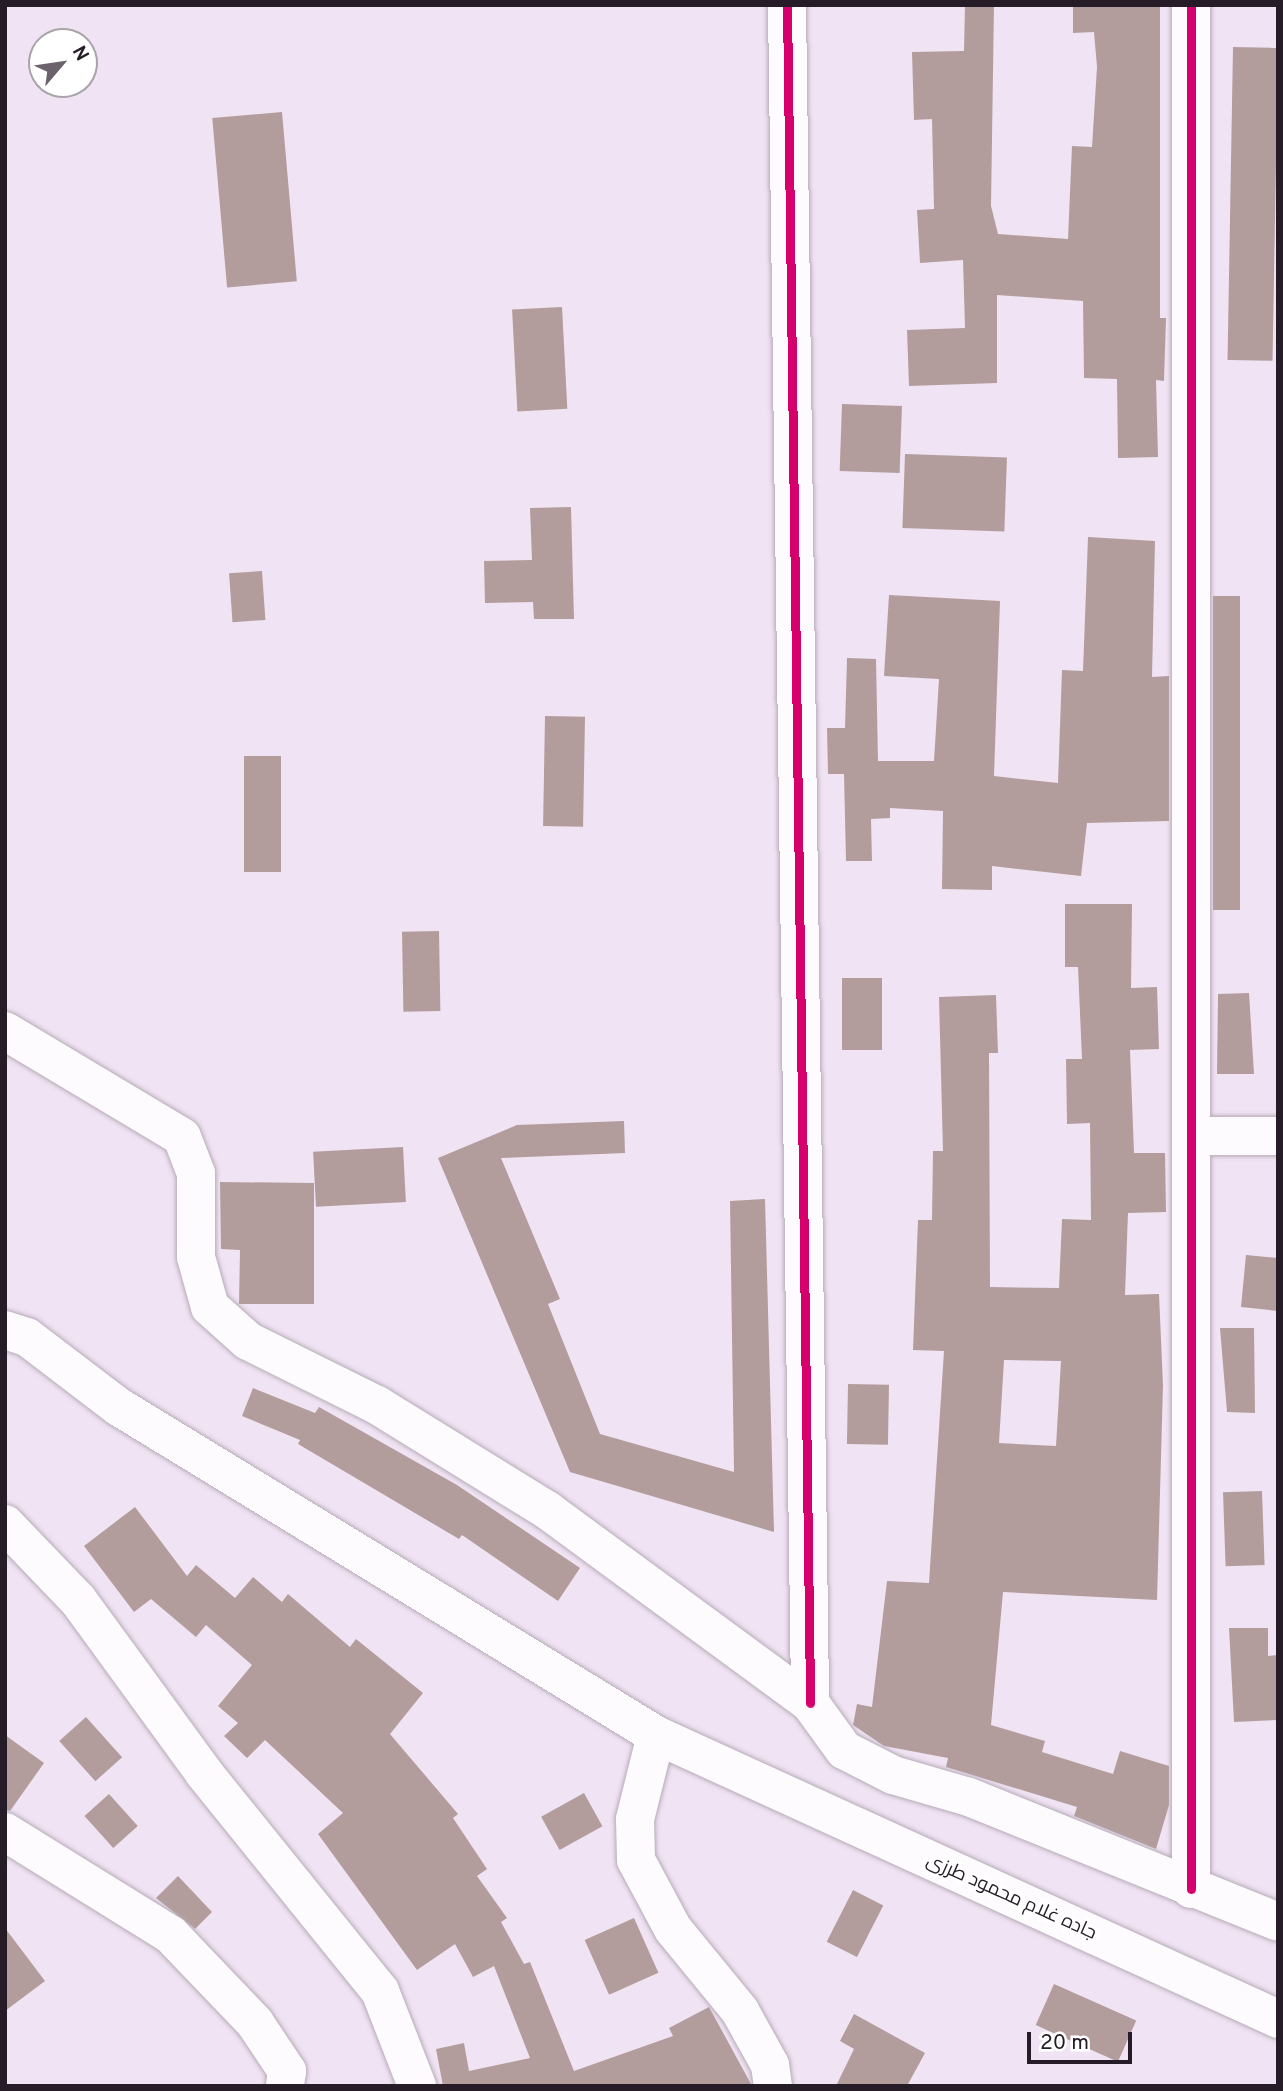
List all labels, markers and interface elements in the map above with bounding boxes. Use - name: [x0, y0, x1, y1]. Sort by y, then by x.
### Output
- north arrow: [28, 28, 98, 98]
- text: N: [66, 42, 93, 66]
- street label: جاده غلام‌ محمود طرزی: [922, 1850, 1100, 1946]
- scale bar: [1031, 2018, 1136, 2062]
- text: 20 m: [1040, 2030, 1089, 2057]

